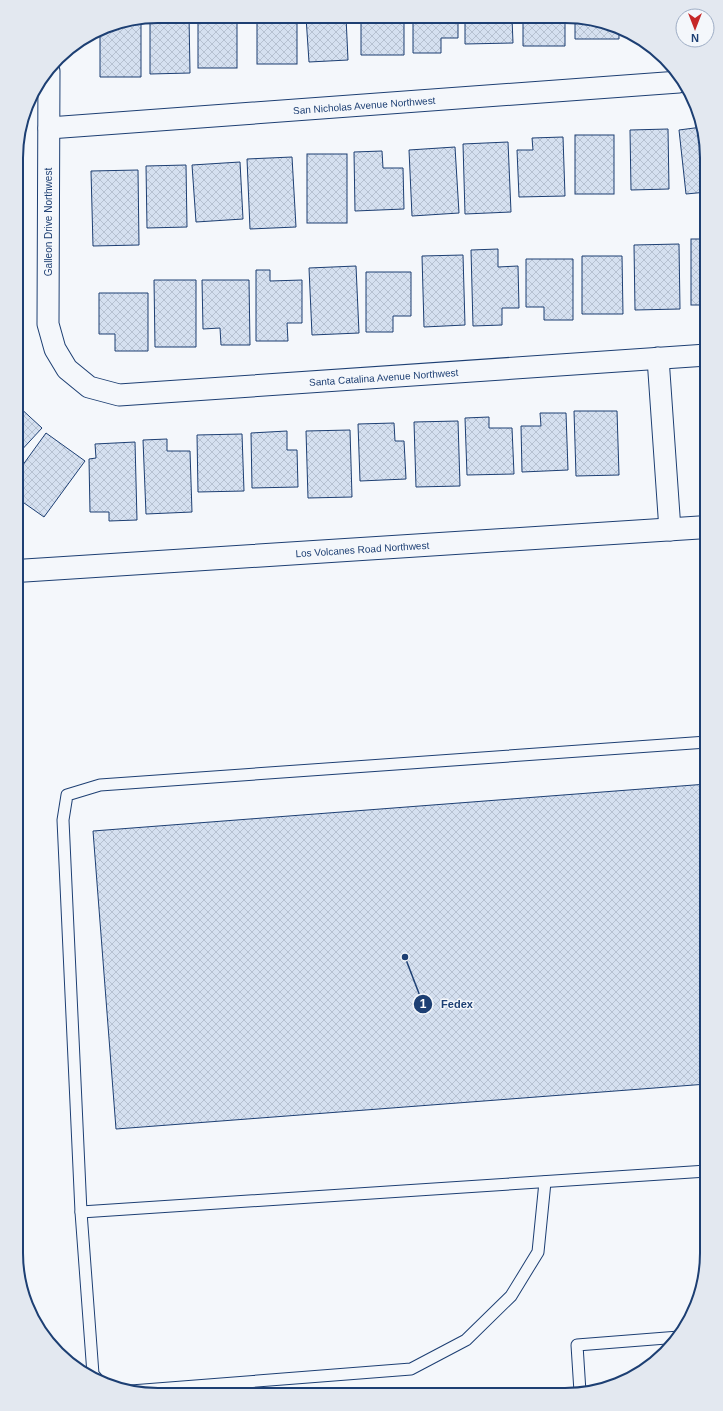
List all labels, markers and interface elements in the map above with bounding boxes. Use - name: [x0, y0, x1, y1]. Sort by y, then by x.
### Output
- north arrow: [675, 8, 715, 48]
- text: N: [691, 32, 699, 44]
- street label: San Nicholas Avenue Northwest: [293, 94, 436, 116]
- street label: Galleon Drive Northwest: [43, 168, 54, 276]
- street label: Santa Catalina Avenue Northwest: [309, 366, 459, 388]
- street label: Los Volcanes Road Northwest: [295, 539, 430, 559]
- callout: Fedex: [413, 992, 481, 1015]
- text: 1: [420, 997, 427, 1011]
- text: Fedex: [441, 998, 474, 1010]

